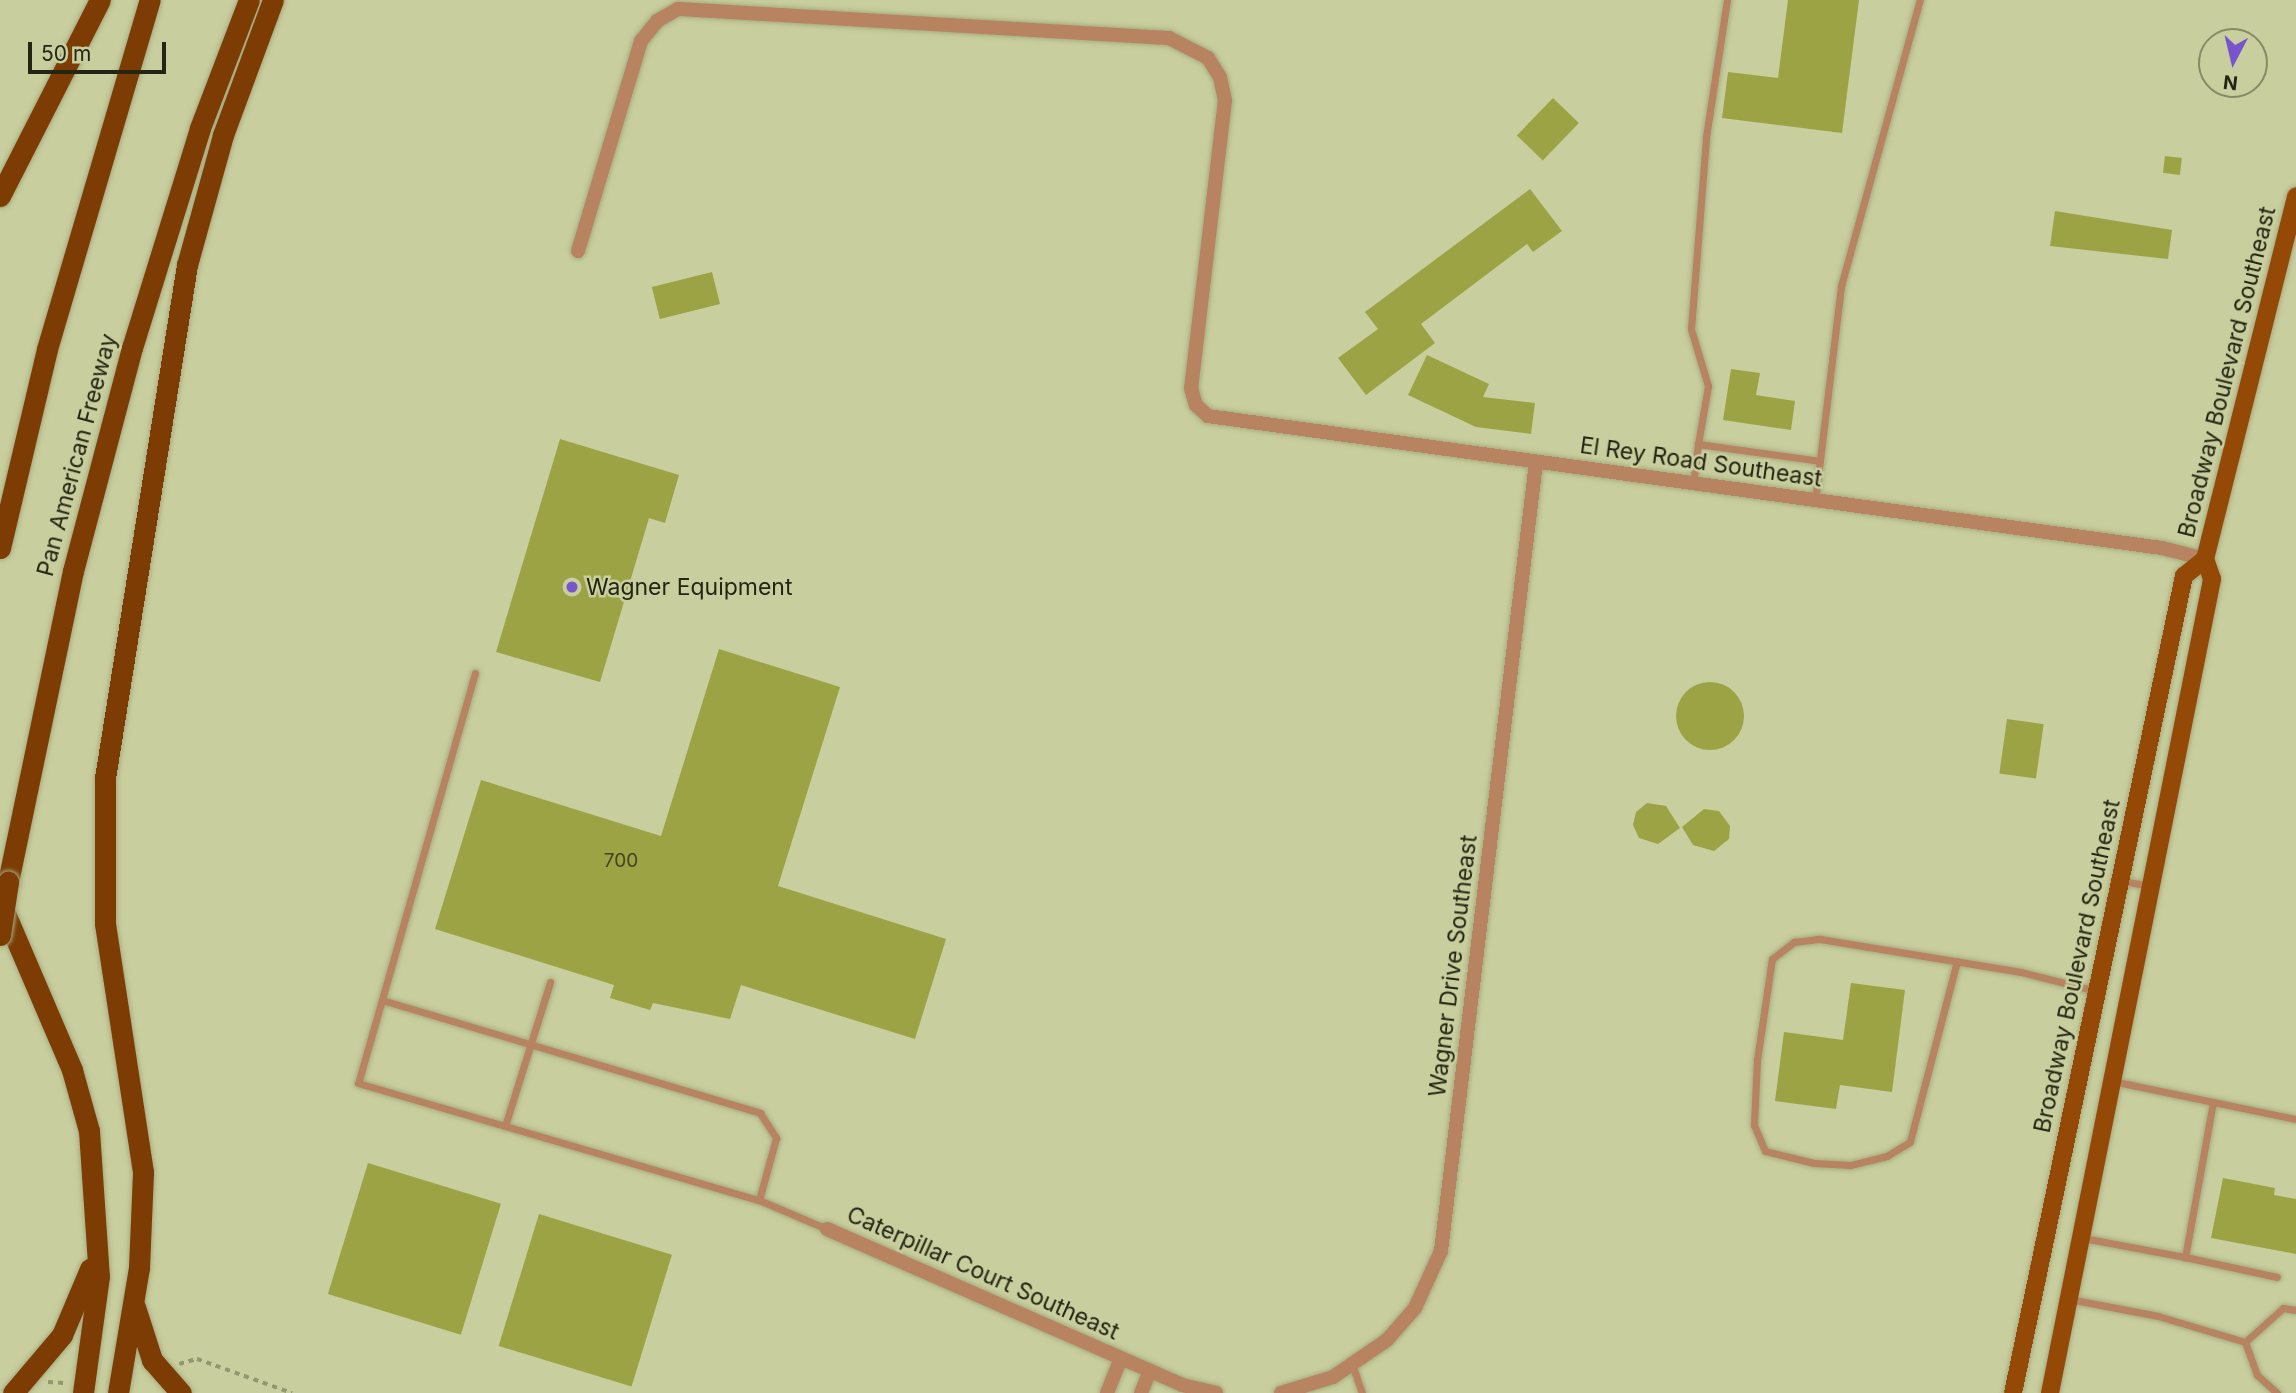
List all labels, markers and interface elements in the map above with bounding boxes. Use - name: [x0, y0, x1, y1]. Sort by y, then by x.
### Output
- scale bar: [32, 28, 170, 72]
- north arrow: [2198, 28, 2268, 98]
- text: 50 m: [41, 41, 91, 66]
- text: N: [2222, 70, 2239, 95]
- street label: Broadway Boulevard Southeast: [2172, 204, 2282, 540]
- street label: Pan American Freeway: [31, 331, 123, 579]
- street label: El Rey Road Southeast: [1578, 431, 1824, 493]
- place label: Wagner Equipment: [586, 573, 792, 601]
- marker: Wagner Equipment: [564, 579, 580, 595]
- street label: Broadway Boulevard Southeast: [2028, 797, 2126, 1135]
- street label: Wagner Drive Southeast: [1423, 833, 1483, 1099]
- house number: 700: [604, 850, 638, 872]
- street label: Caterpillar Court Southeast: [843, 1200, 1123, 1346]

